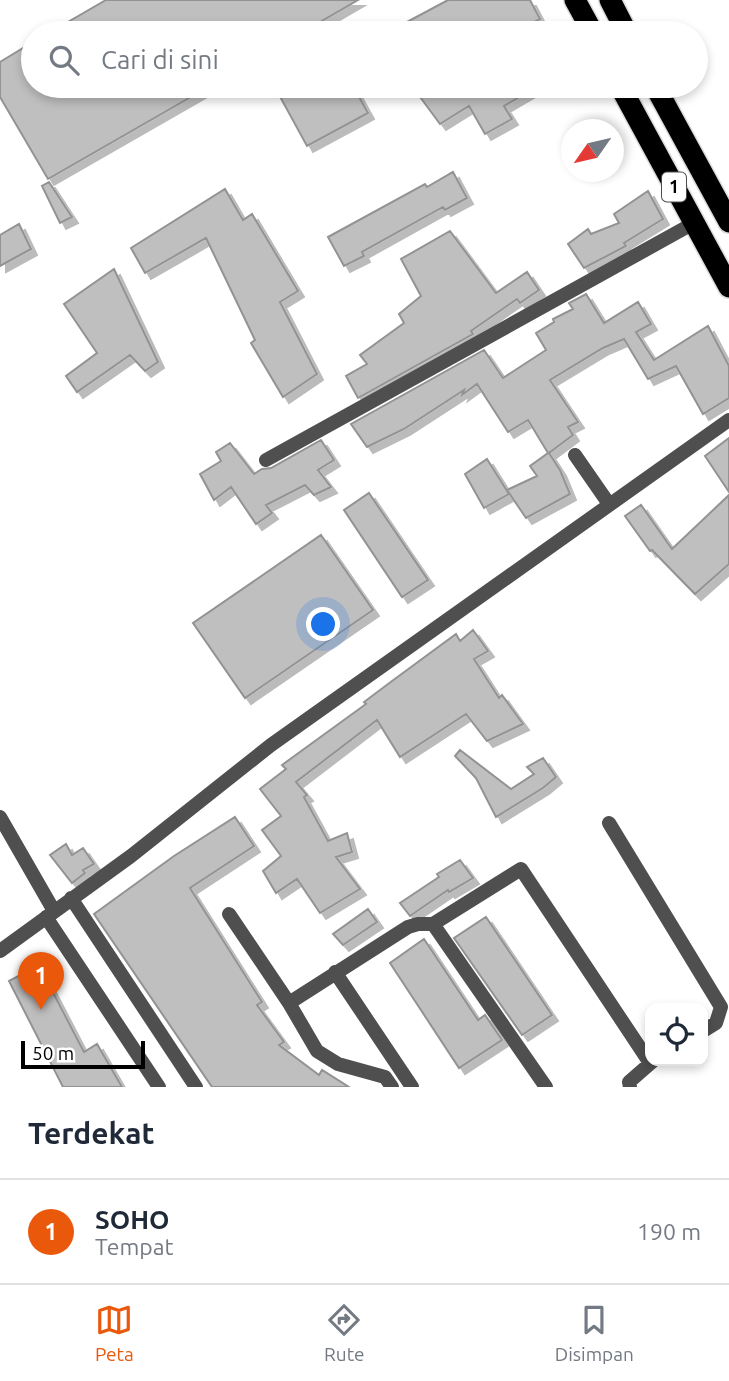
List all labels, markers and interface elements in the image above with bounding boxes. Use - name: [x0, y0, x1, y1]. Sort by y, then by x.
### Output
- search box: [21, 21, 708, 98]
- icon: search: [45, 41, 83, 79]
- text: Cari di sini: [101, 45, 219, 74]
- north arrow: [561, 119, 624, 182]
- road number: 1: [662, 172, 686, 202]
- your location: [306, 607, 340, 641]
- pin: 1: [18, 952, 64, 1010]
- map controls: [645, 1003, 708, 1066]
- button: locate: [645, 1003, 708, 1066]
- scale bar: [21, 1038, 145, 1070]
- text: 50 m: [32, 1042, 74, 1064]
- text: Terdekat: [28, 1116, 154, 1150]
- text: SOHO: [95, 1205, 170, 1234]
- text: 1: [45, 1219, 57, 1244]
- text: 190 m: [637, 1219, 701, 1244]
- text: Tempat: [95, 1234, 174, 1259]
- tab: Peta: [95, 1301, 134, 1365]
- tab: Rute: [324, 1301, 365, 1365]
- tab: Disimpan: [555, 1301, 634, 1365]

